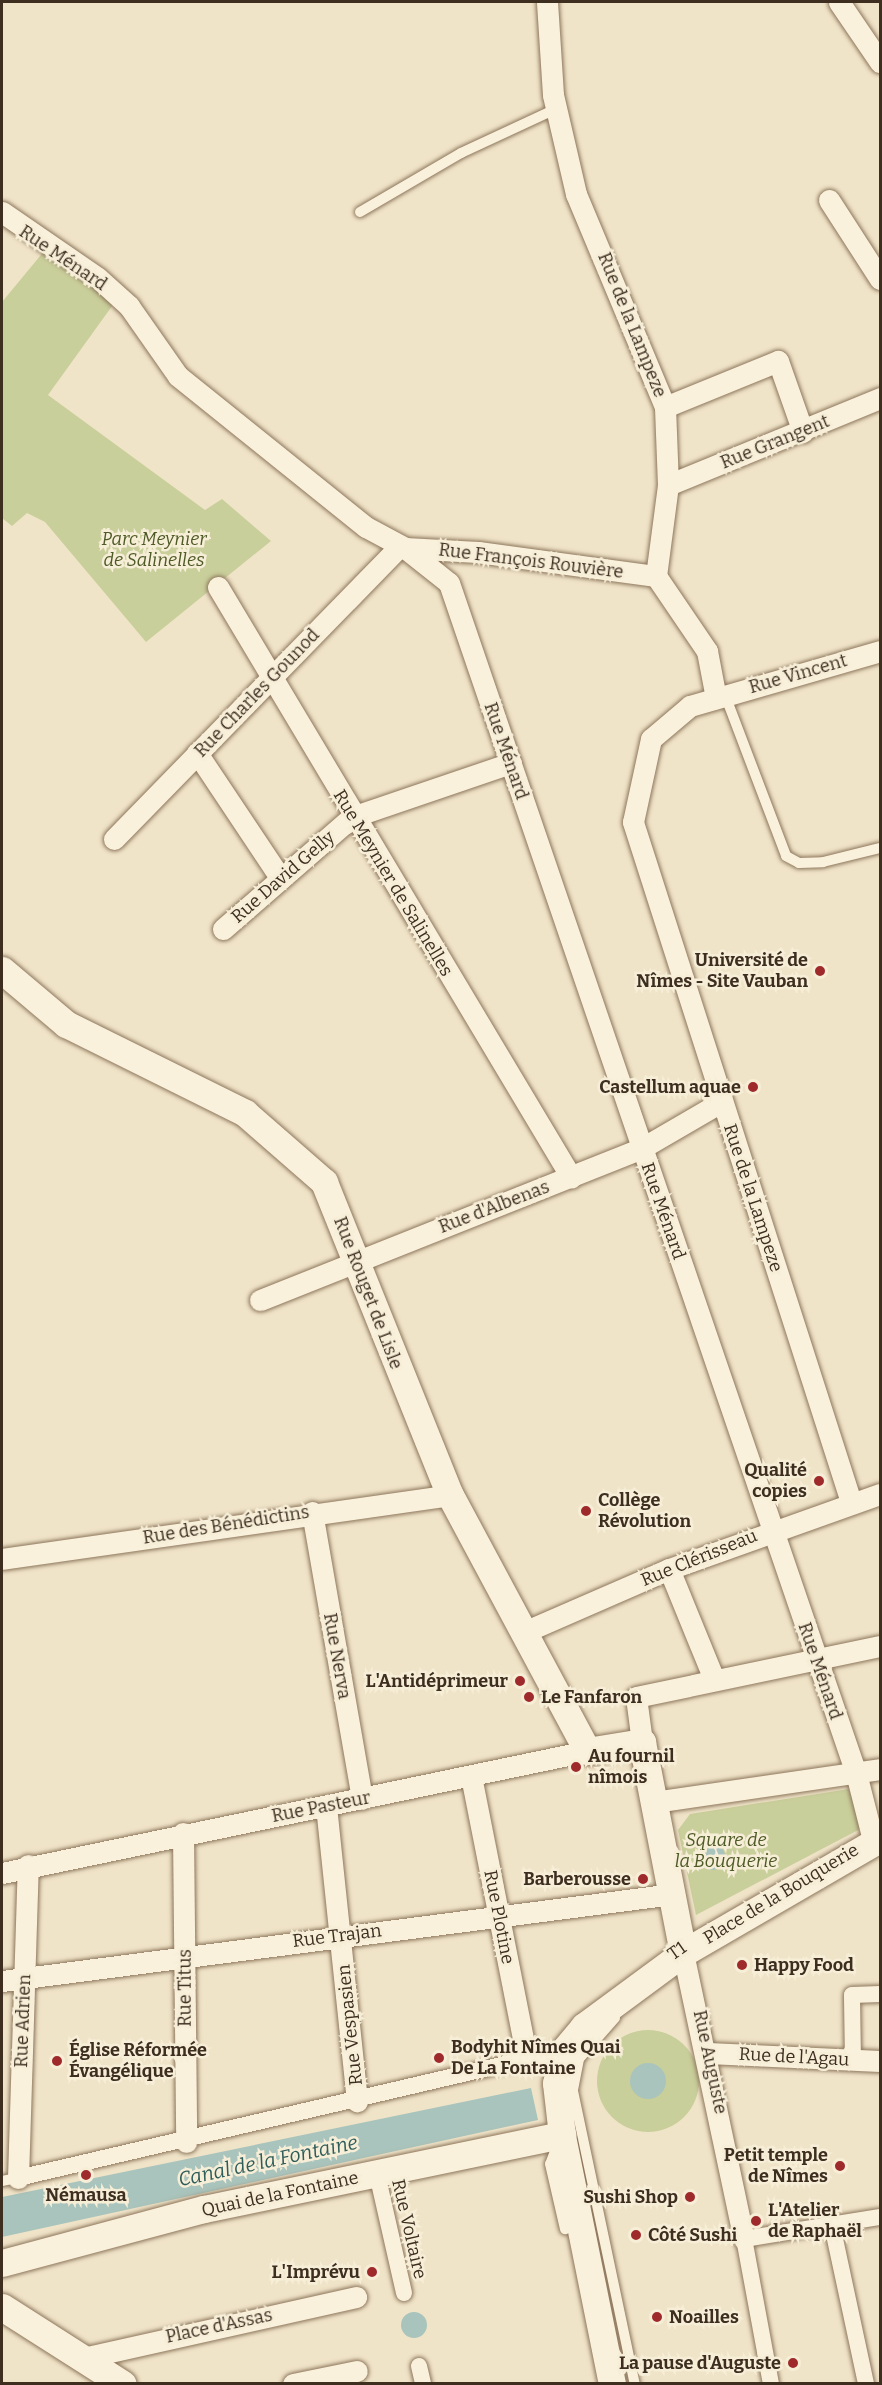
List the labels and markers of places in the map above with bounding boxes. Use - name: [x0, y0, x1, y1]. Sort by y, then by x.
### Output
- place label: Université de Nîmes - Site Vauban: [636, 950, 808, 992]
- marker: Université de Nîmes - Site Vauban: [813, 964, 827, 978]
- place label: Castellum aquae: [599, 1076, 741, 1098]
- marker: Castellum aquae: [746, 1080, 760, 1094]
- place label: Qualité copies: [744, 1460, 807, 1502]
- marker: Qualité copies: [812, 1474, 826, 1488]
- place label: Collège Révolution: [598, 1490, 691, 1532]
- marker: Collège Révolution: [579, 1504, 593, 1518]
- place label: L'Antidéprimeur: [365, 1670, 508, 1692]
- marker: L'Antidéprimeur: [513, 1674, 527, 1688]
- place label: Le Fanfaron: [541, 1686, 642, 1708]
- marker: Le Fanfaron: [522, 1690, 536, 1704]
- place label: Au fournil nîmois: [588, 1746, 675, 1788]
- marker: Au fournil nîmois: [569, 1760, 583, 1774]
- place label: Barberousse: [523, 1868, 631, 1890]
- marker: Barberousse: [636, 1872, 650, 1886]
- place label: Happy Food: [754, 1954, 854, 1976]
- marker: Happy Food: [735, 1958, 749, 1972]
- place label: Bodyhit Nîmes Quai De La Fontaine: [451, 2037, 621, 2080]
- place label: Église Réformée Évangélique: [69, 2040, 207, 2082]
- marker: Bodyhit Nîmes Quai De La Fontaine: [432, 2051, 446, 2065]
- marker: Église Réformée Évangélique: [50, 2054, 64, 2068]
- place label: Petit temple de Nîmes: [724, 2145, 828, 2188]
- marker: Petit temple de Nîmes: [833, 2159, 847, 2173]
- marker: Némausa: [79, 2168, 93, 2182]
- place label: Némausa: [45, 2184, 127, 2206]
- place label: Sushi Shop: [583, 2186, 678, 2208]
- marker: Sushi Shop: [683, 2190, 697, 2204]
- place label: L'Atelier de Raphaël: [768, 2200, 862, 2242]
- marker: L'Atelier de Raphaël: [749, 2214, 763, 2228]
- place label: Côté Sushi: [648, 2224, 737, 2246]
- marker: Côté Sushi: [629, 2228, 643, 2242]
- place label: L'Imprévu: [271, 2261, 360, 2283]
- marker: L'Imprévu: [365, 2265, 379, 2279]
- place label: Noailles: [669, 2306, 739, 2328]
- marker: Noailles: [650, 2310, 664, 2324]
- place label: La pause d'Auguste: [619, 2352, 781, 2374]
- marker: La pause d'Auguste: [786, 2356, 800, 2370]

